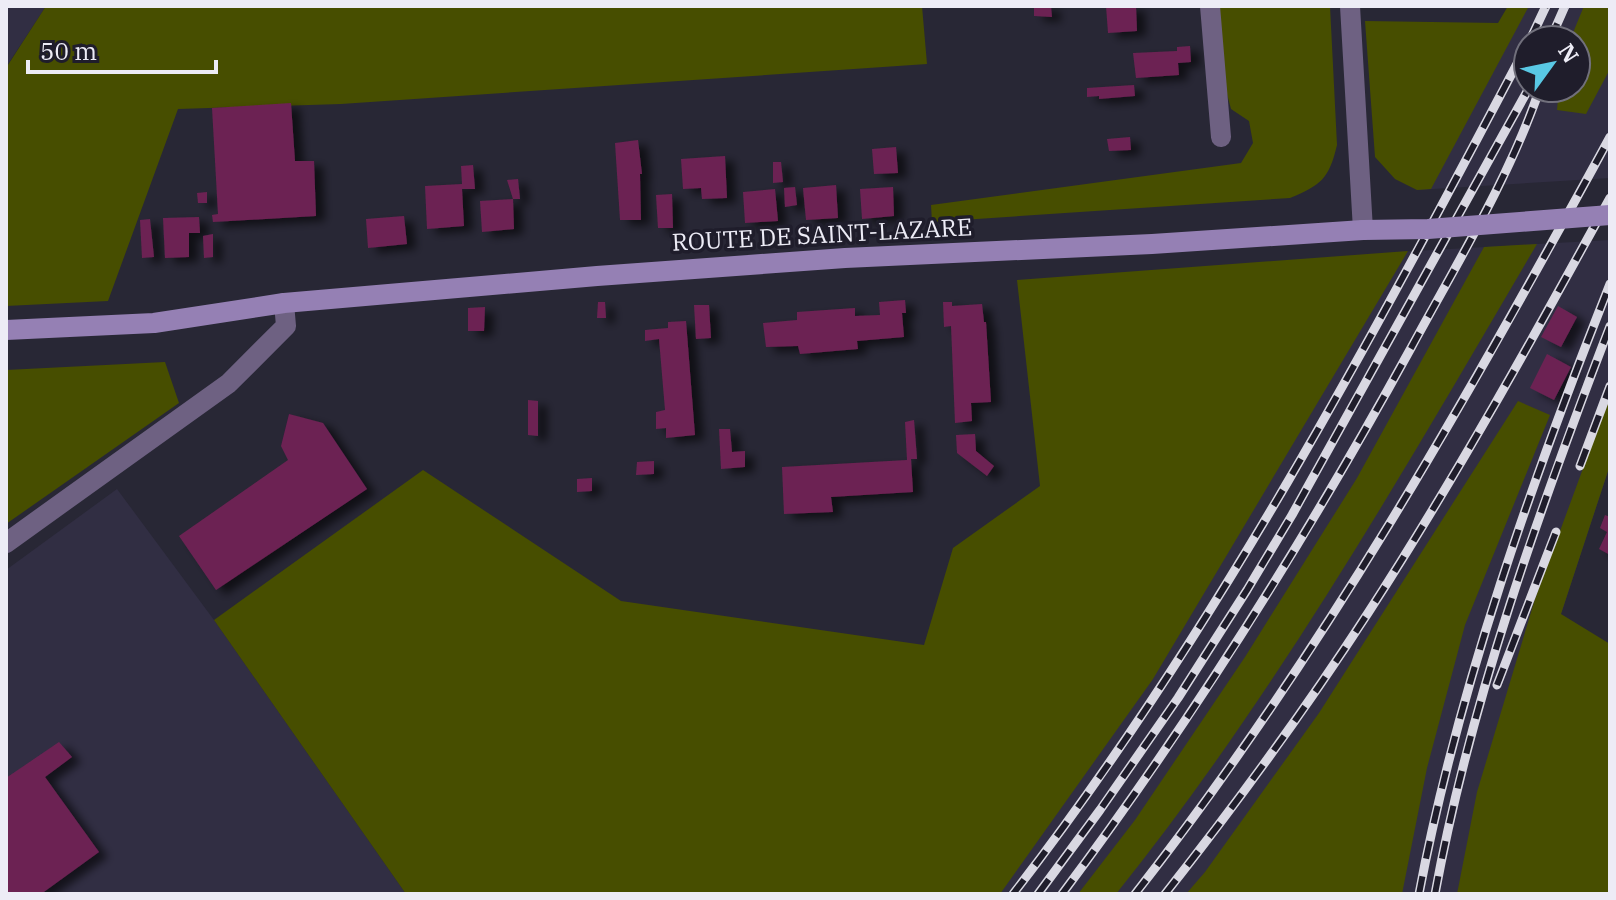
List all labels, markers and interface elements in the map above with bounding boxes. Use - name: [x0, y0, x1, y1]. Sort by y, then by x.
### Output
- scale bar: [28, 24, 216, 74]
- north arrow: [1512, 24, 1592, 104]
- text: 50 m: [40, 35, 97, 67]
- text: N: [1552, 38, 1586, 68]
- street label: ROUTE DE SAINT-LAZARE: [671, 210, 973, 258]

